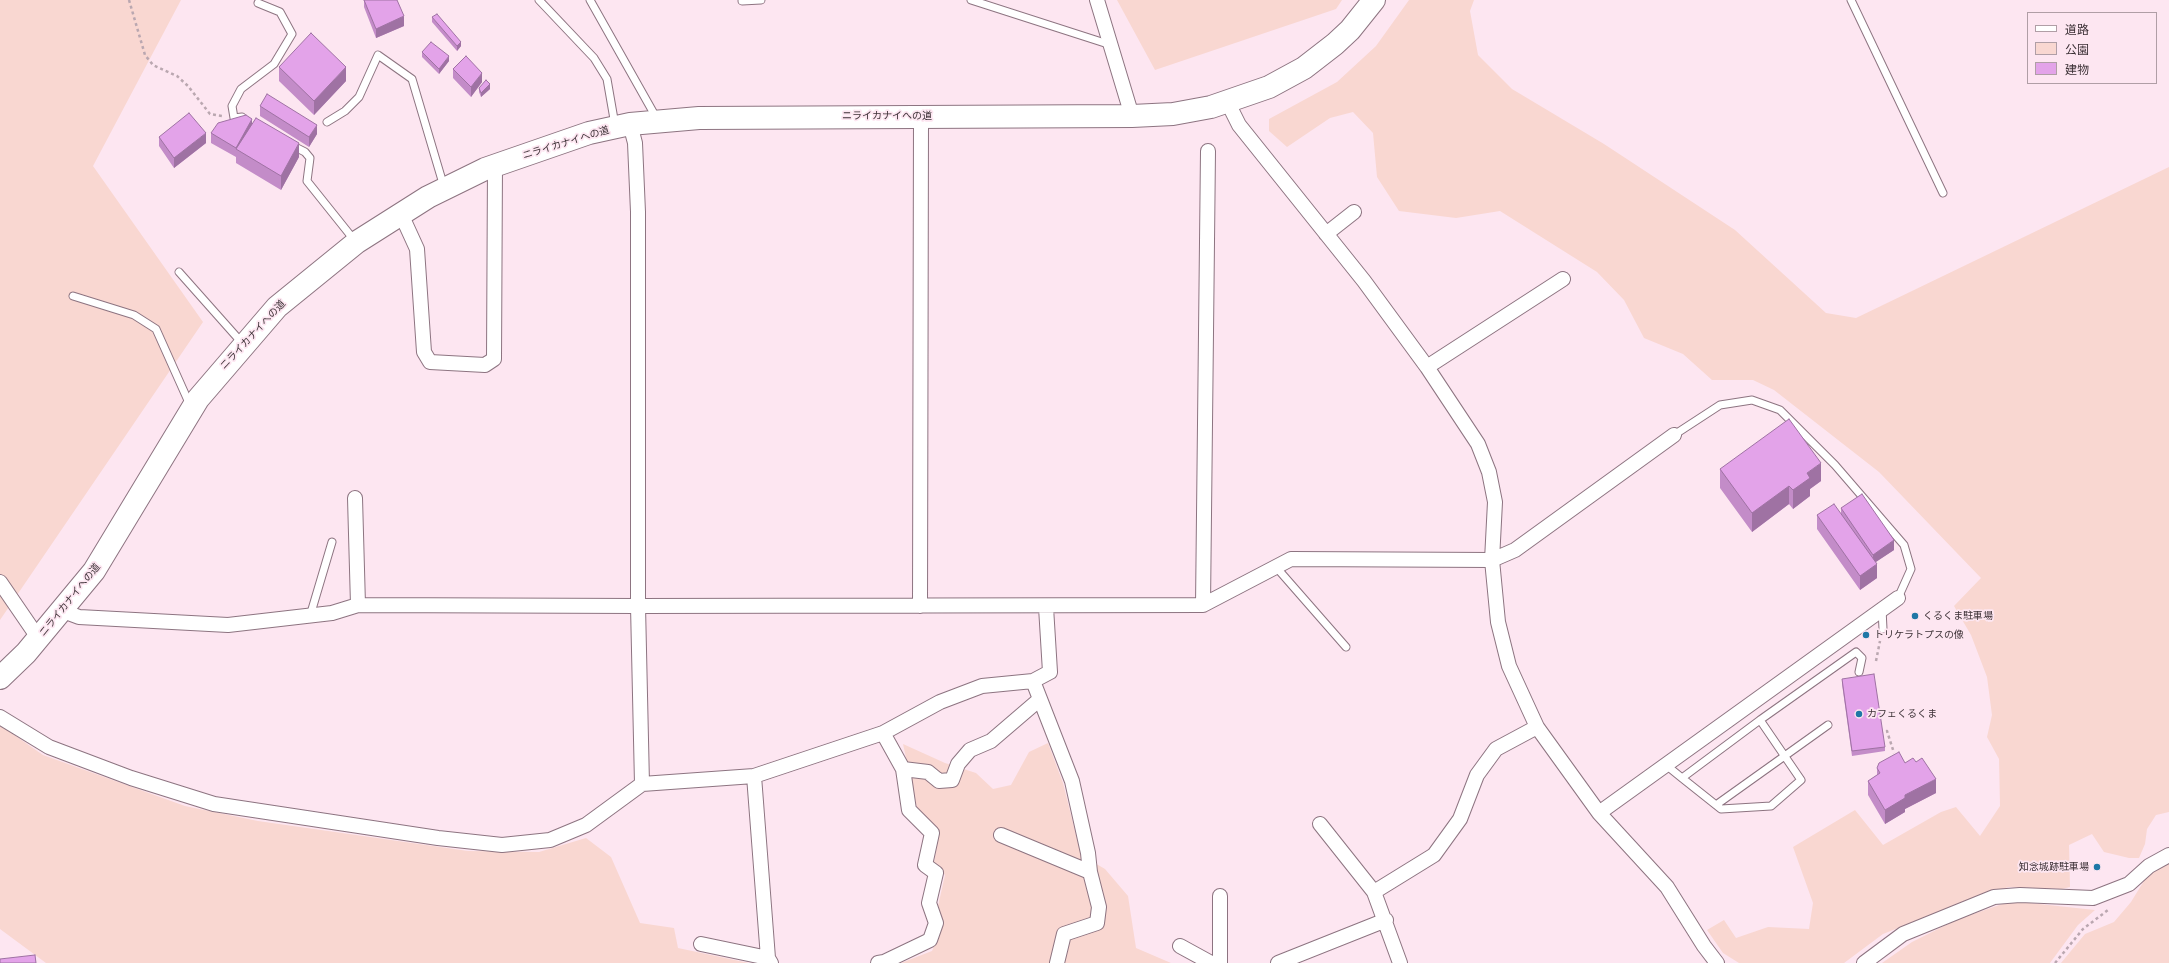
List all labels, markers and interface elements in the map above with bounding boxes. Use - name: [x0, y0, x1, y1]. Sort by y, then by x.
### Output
- legend: [2027, 12, 2157, 84]
- text: 道路: [2065, 23, 2089, 37]
- text: 公園: [2065, 43, 2089, 57]
- text: 建物: [2065, 63, 2089, 77]
- street label: ニライカナイへの道: [842, 110, 932, 122]
- street label: ニライカナイへの道: [521, 124, 611, 162]
- street label: ニライカナイへの道: [218, 298, 288, 372]
- street label: ニライカナイへの道: [37, 561, 103, 639]
- place label: くるくま駐車場: [1923, 610, 1993, 622]
- marker: くるくま駐車場: [1910, 611, 1920, 621]
- place label: トリケラトプスの像: [1874, 629, 1964, 641]
- marker: トリケラトプスの像: [1861, 630, 1871, 640]
- place label: カフェくるくま: [1867, 708, 1937, 720]
- marker: カフェくるくま: [1854, 709, 1864, 719]
- place label: 知念城跡駐車場: [2019, 861, 2089, 873]
- marker: 知念城跡駐車場: [2092, 862, 2102, 872]

